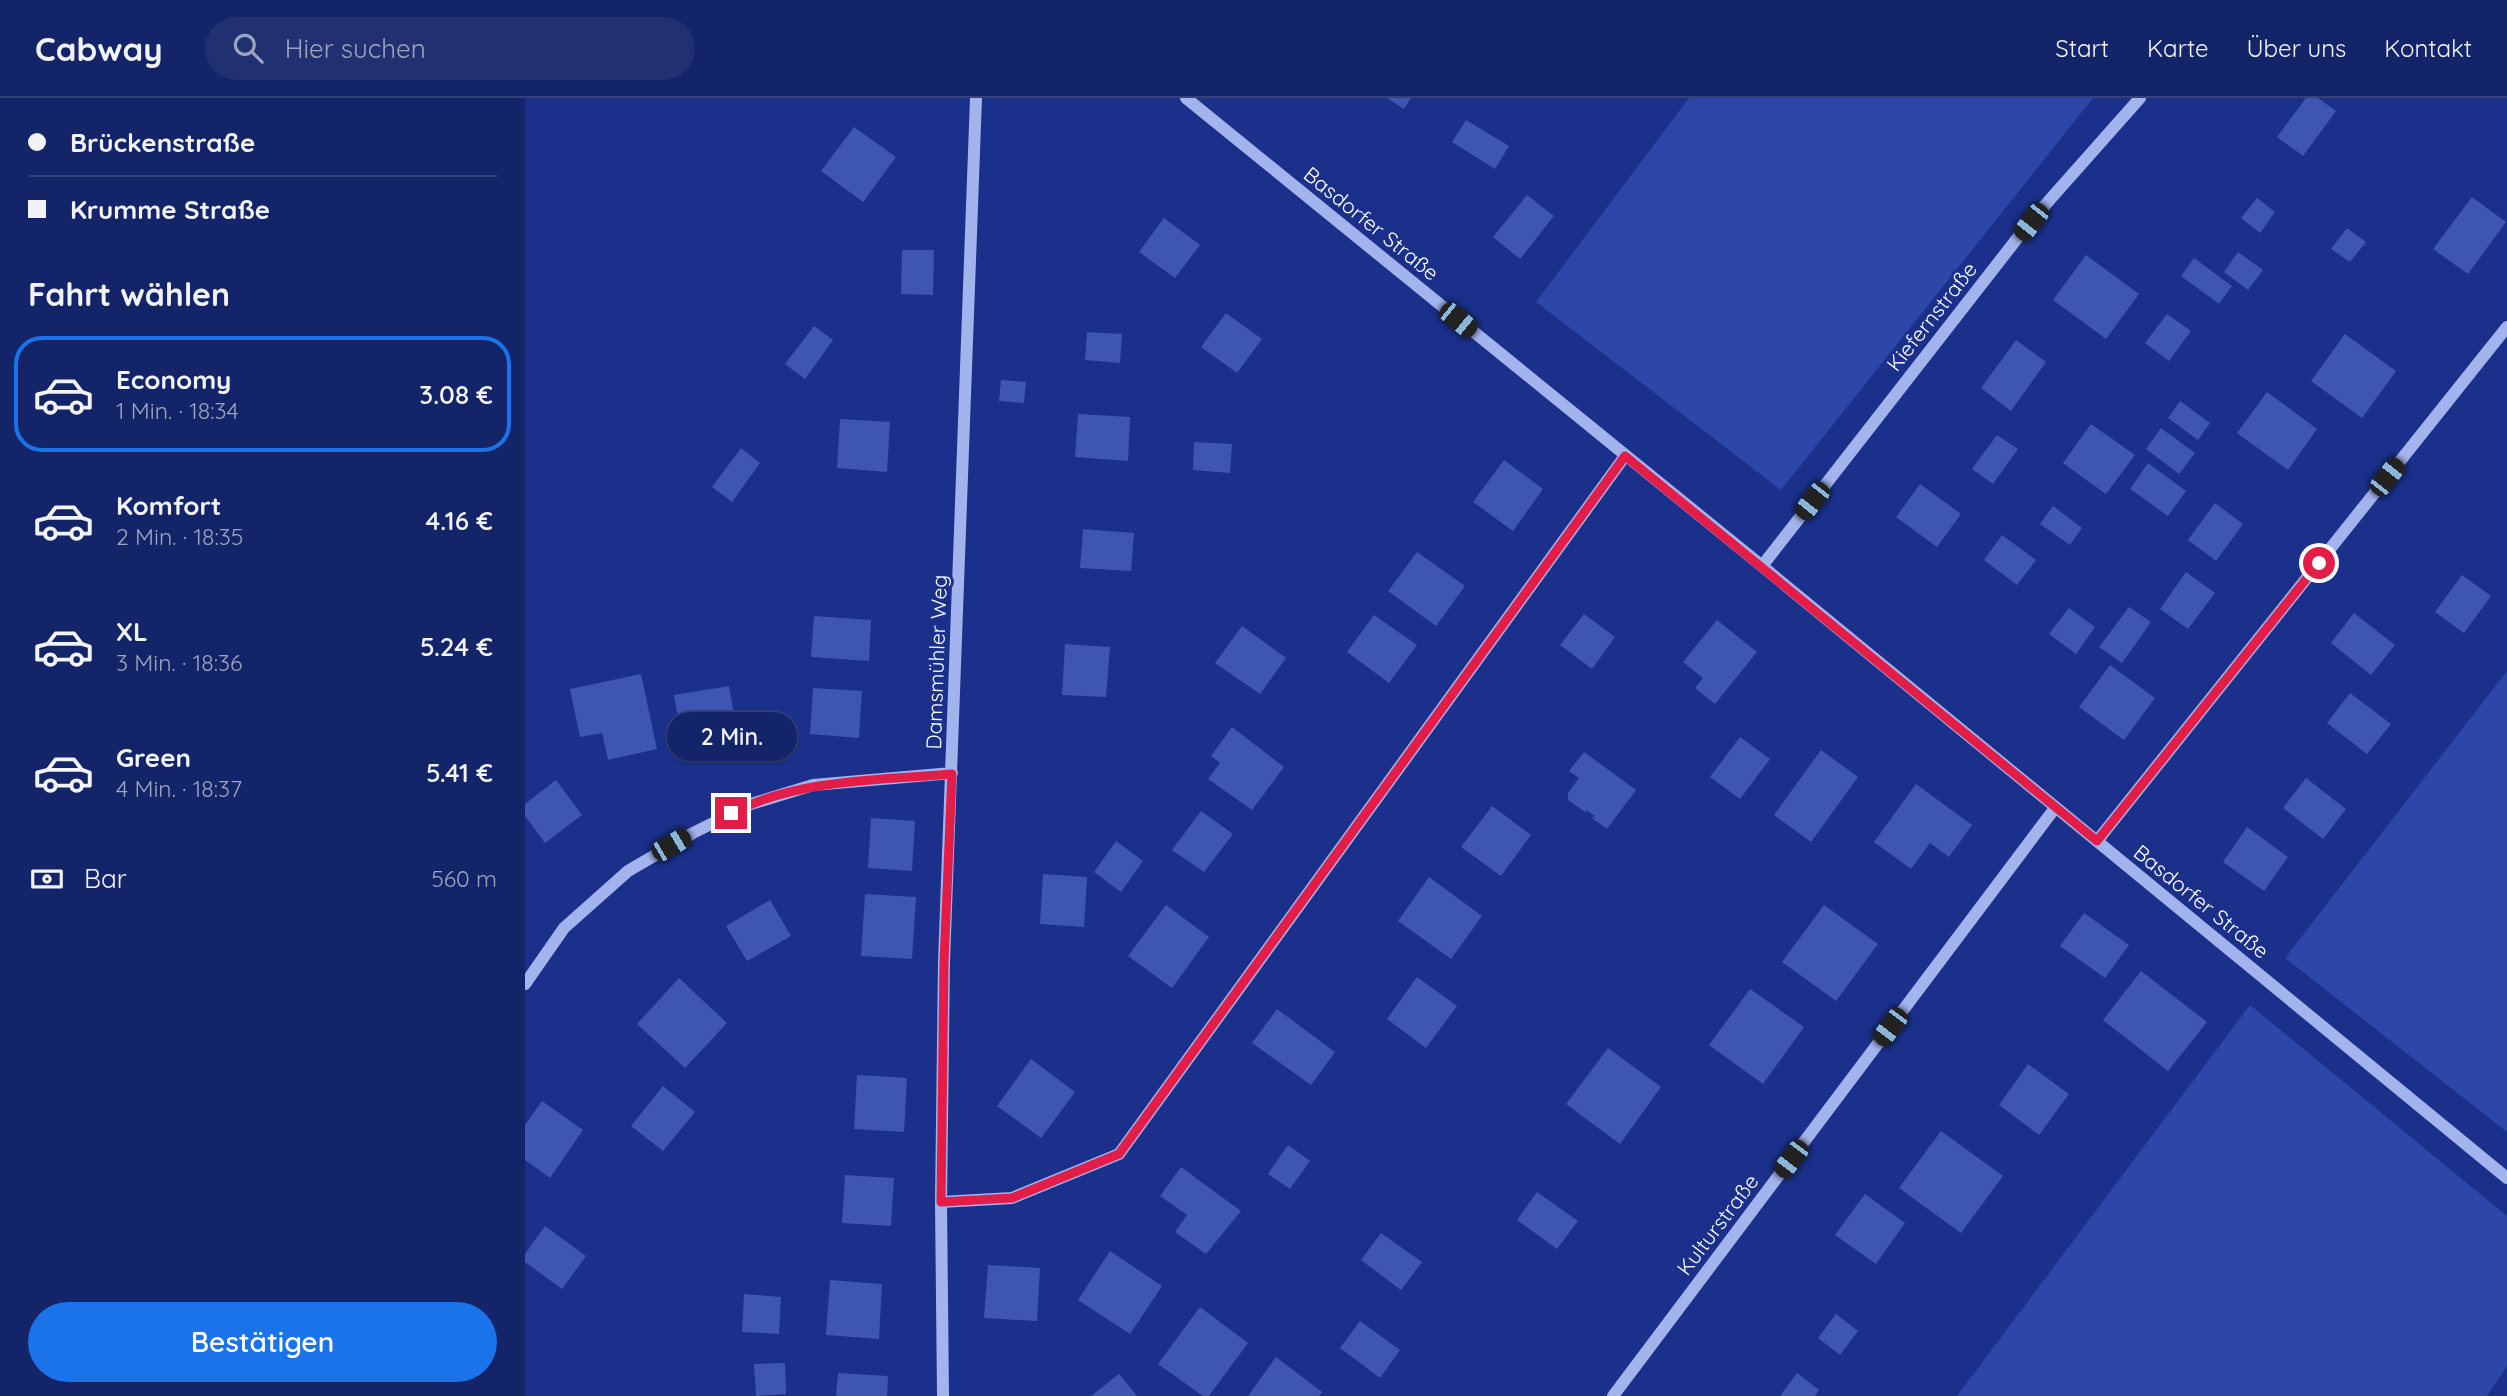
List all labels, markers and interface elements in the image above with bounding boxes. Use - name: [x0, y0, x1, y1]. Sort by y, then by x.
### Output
- search box: [205, 17, 695, 80]
- text: Cabway: [35, 28, 163, 69]
- icon: search: [229, 29, 267, 67]
- text: Hier suchen: [285, 32, 426, 65]
- text: Start: [2055, 33, 2109, 63]
- text: Karte: [2147, 33, 2208, 63]
- text: Über uns: [2246, 33, 2346, 63]
- text: Kontakt: [2384, 33, 2472, 63]
- text: Brückenstraße: [70, 126, 255, 159]
- street label: Basdorfer Straße: [1299, 161, 1444, 286]
- text: Krumme Straße: [70, 193, 270, 226]
- car: [2010, 199, 2053, 245]
- street label: Kiefernstraße: [1880, 257, 1982, 376]
- text: Fahrt wählen: [28, 274, 230, 314]
- car: [1436, 299, 1481, 341]
- icon: car: [32, 363, 95, 426]
- text: Economy: [116, 363, 231, 396]
- text: 3.08 €: [419, 378, 493, 411]
- text: 1 Min. · 18:34: [116, 396, 239, 425]
- car: [2366, 454, 2409, 500]
- car: [1791, 478, 1834, 524]
- icon: car: [32, 489, 95, 552]
- text: Komfort: [116, 489, 221, 522]
- text: 4.16 €: [425, 504, 493, 537]
- text: 2 Min. · 18:35: [116, 522, 243, 551]
- route start: [2303, 547, 2335, 579]
- street label: Damsmühler Weg: [920, 574, 952, 750]
- icon: car: [32, 615, 95, 678]
- text: XL: [116, 615, 148, 648]
- text: 5.24 €: [420, 630, 493, 663]
- text: 3 Min. · 18:36: [116, 648, 242, 677]
- callout: 2 Min.: [666, 712, 796, 760]
- text: 2 Min.: [701, 722, 763, 751]
- icon: car: [32, 741, 95, 804]
- text: Green: [116, 741, 191, 774]
- text: 5.41 €: [426, 756, 493, 789]
- text: 4 Min. · 18:37: [116, 774, 242, 803]
- route end: [715, 797, 747, 829]
- car: [648, 825, 695, 865]
- street label: Basdorfer Straße: [2129, 839, 2274, 964]
- icon: cash: [28, 860, 66, 898]
- text: Bar: [84, 862, 127, 895]
- text: 560 m: [431, 864, 497, 893]
- car: [1869, 1004, 1912, 1050]
- car: [1770, 1136, 1813, 1182]
- street label: Kulturstraße: [1671, 1169, 1764, 1280]
- button: Bestätigen: [28, 1302, 497, 1382]

